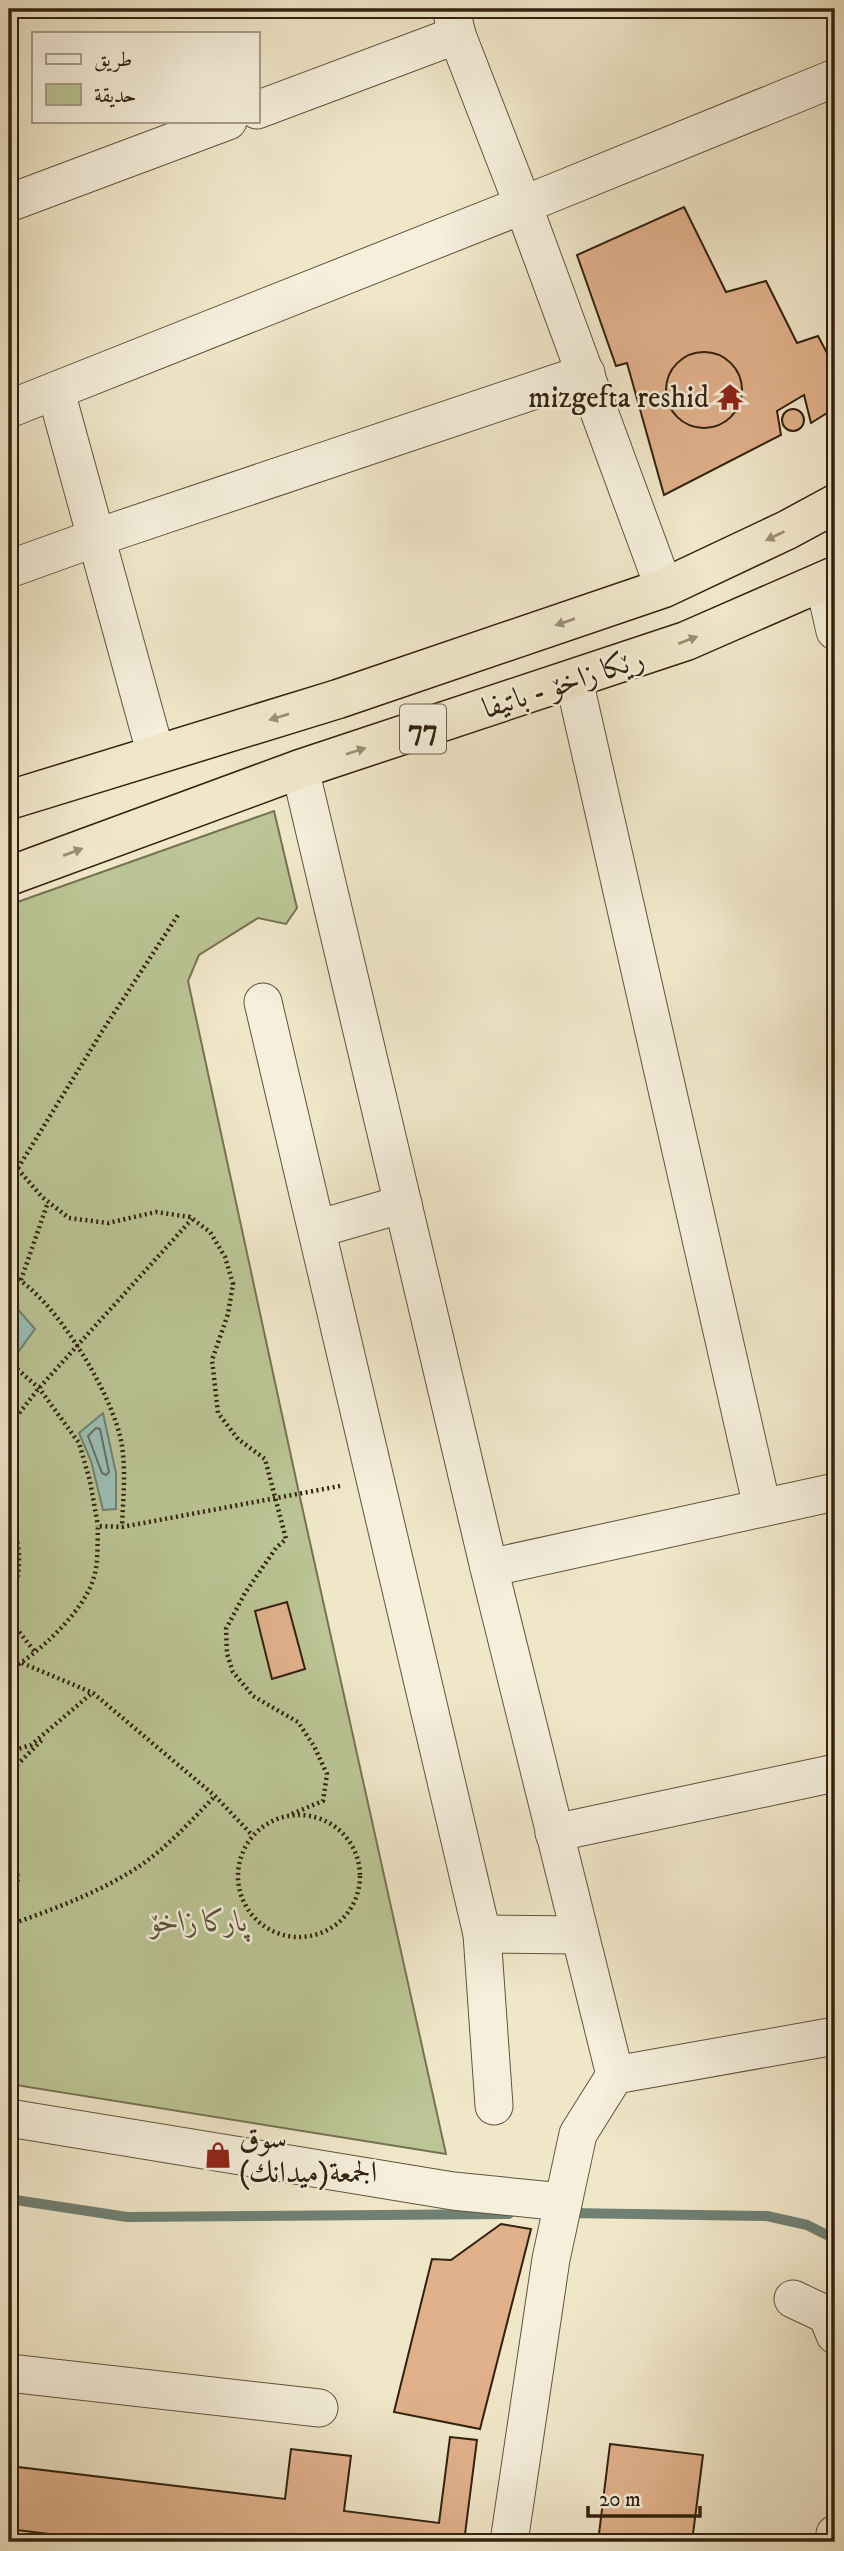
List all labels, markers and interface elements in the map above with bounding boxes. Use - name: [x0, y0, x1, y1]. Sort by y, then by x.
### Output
- legend: [32, 32, 259, 122]
- text: طريق: [94, 47, 132, 73]
- text: حديقة: [94, 83, 137, 109]
- place label: mizgefta reshid: [528, 380, 709, 417]
- temple icon: mizgefta reshid: [715, 382, 745, 412]
- one-way arrow: [765, 530, 785, 542]
- one-way arrow: [554, 617, 575, 628]
- one-way arrow: [678, 635, 699, 646]
- street label: رێکا زاخۆ - باتیفا: [478, 641, 649, 728]
- road number: 77: [400, 704, 446, 754]
- one-way arrow: [268, 712, 289, 722]
- one-way arrow: [346, 745, 367, 755]
- one-way arrow: [62, 847, 83, 858]
- park label: پارکا زاخۆ: [148, 1904, 251, 1942]
- place label: سوق الجمعة(ميدانك): [239, 2121, 377, 2192]
- shop icon: سوق الجمعة(ميدانك): [203, 2140, 233, 2170]
- scale bar: [588, 2474, 700, 2518]
- text: 20 m: [599, 2487, 641, 2513]

